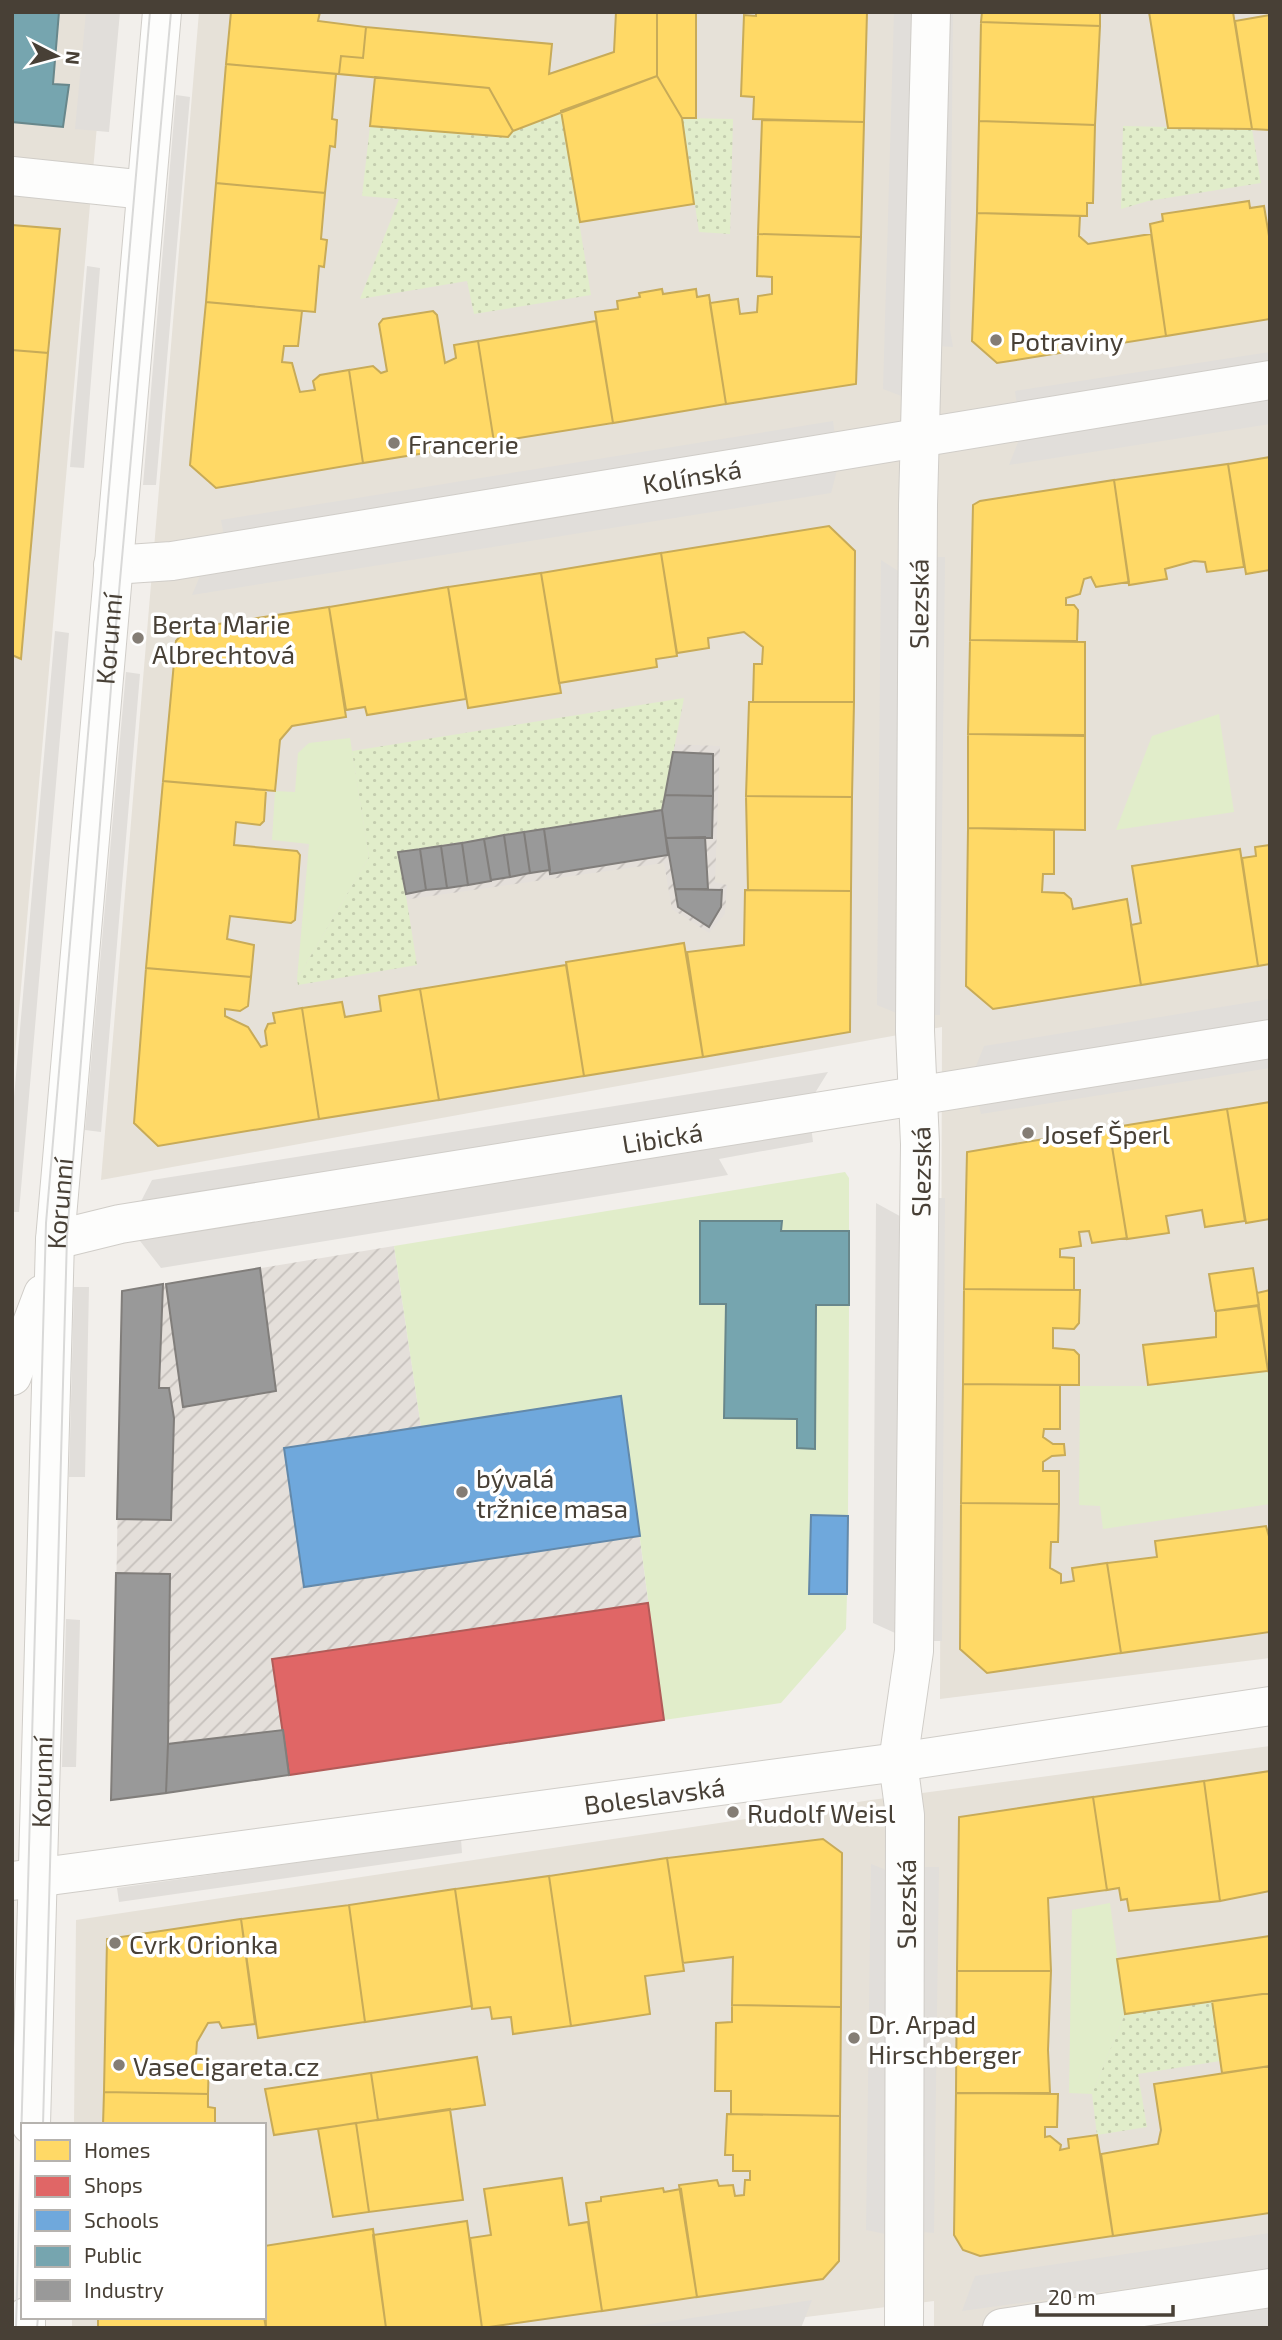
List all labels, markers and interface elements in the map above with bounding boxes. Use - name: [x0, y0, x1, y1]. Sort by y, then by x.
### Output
- north arrow: [21, 21, 91, 91]
- text: N: [61, 50, 86, 66]
- place label: Potraviny: [1010, 325, 1124, 356]
- marker: Potraviny: [988, 332, 1004, 348]
- place label: Francerie: [408, 428, 519, 459]
- marker: Francerie: [386, 435, 402, 451]
- street label: Kolínská: [640, 452, 744, 499]
- street label: Slezská: [902, 559, 933, 649]
- street label: Korunní: [88, 590, 127, 686]
- place label: Berta Marie Albrechtová: [152, 608, 295, 669]
- marker: Berta Marie Albrechtová: [130, 630, 146, 646]
- street label: Libická: [619, 1115, 705, 1159]
- place label: Josef Šperl: [1042, 1118, 1170, 1149]
- marker: Josef Šperl: [1020, 1125, 1036, 1141]
- street label: Slezská: [904, 1126, 936, 1217]
- street label: Korunní: [39, 1155, 78, 1250]
- place label: bývalá tržnice masa: [476, 1462, 628, 1523]
- marker: bývalá tržnice masa: [454, 1484, 470, 1500]
- street label: Korunní: [24, 1734, 57, 1828]
- street label: Boleslavská: [582, 1770, 727, 1820]
- place label: Rudolf Weisl: [747, 1797, 896, 1828]
- marker: Rudolf Weisl: [725, 1804, 741, 1820]
- street label: Slezská: [889, 1859, 920, 1949]
- place label: Cvrk Orionka: [129, 1928, 278, 1959]
- marker: Cvrk Orionka: [107, 1935, 123, 1951]
- place label: Dr. Arpad Hirschberger: [868, 2008, 1021, 2069]
- marker: Dr. Arpad Hirschberger: [846, 2030, 862, 2046]
- place label: VaseCigareta.cz: [133, 2050, 320, 2081]
- marker: VaseCigareta.cz: [111, 2057, 127, 2073]
- legend: [21, 2123, 266, 2319]
- text: Homes: [84, 2137, 150, 2162]
- text: Shops: [84, 2172, 143, 2197]
- text: Schools: [84, 2207, 159, 2232]
- text: Public: [84, 2242, 142, 2267]
- scale bar: [1037, 2274, 1174, 2318]
- text: Industry: [84, 2277, 164, 2302]
- text: 20 m: [1048, 2284, 1096, 2309]

